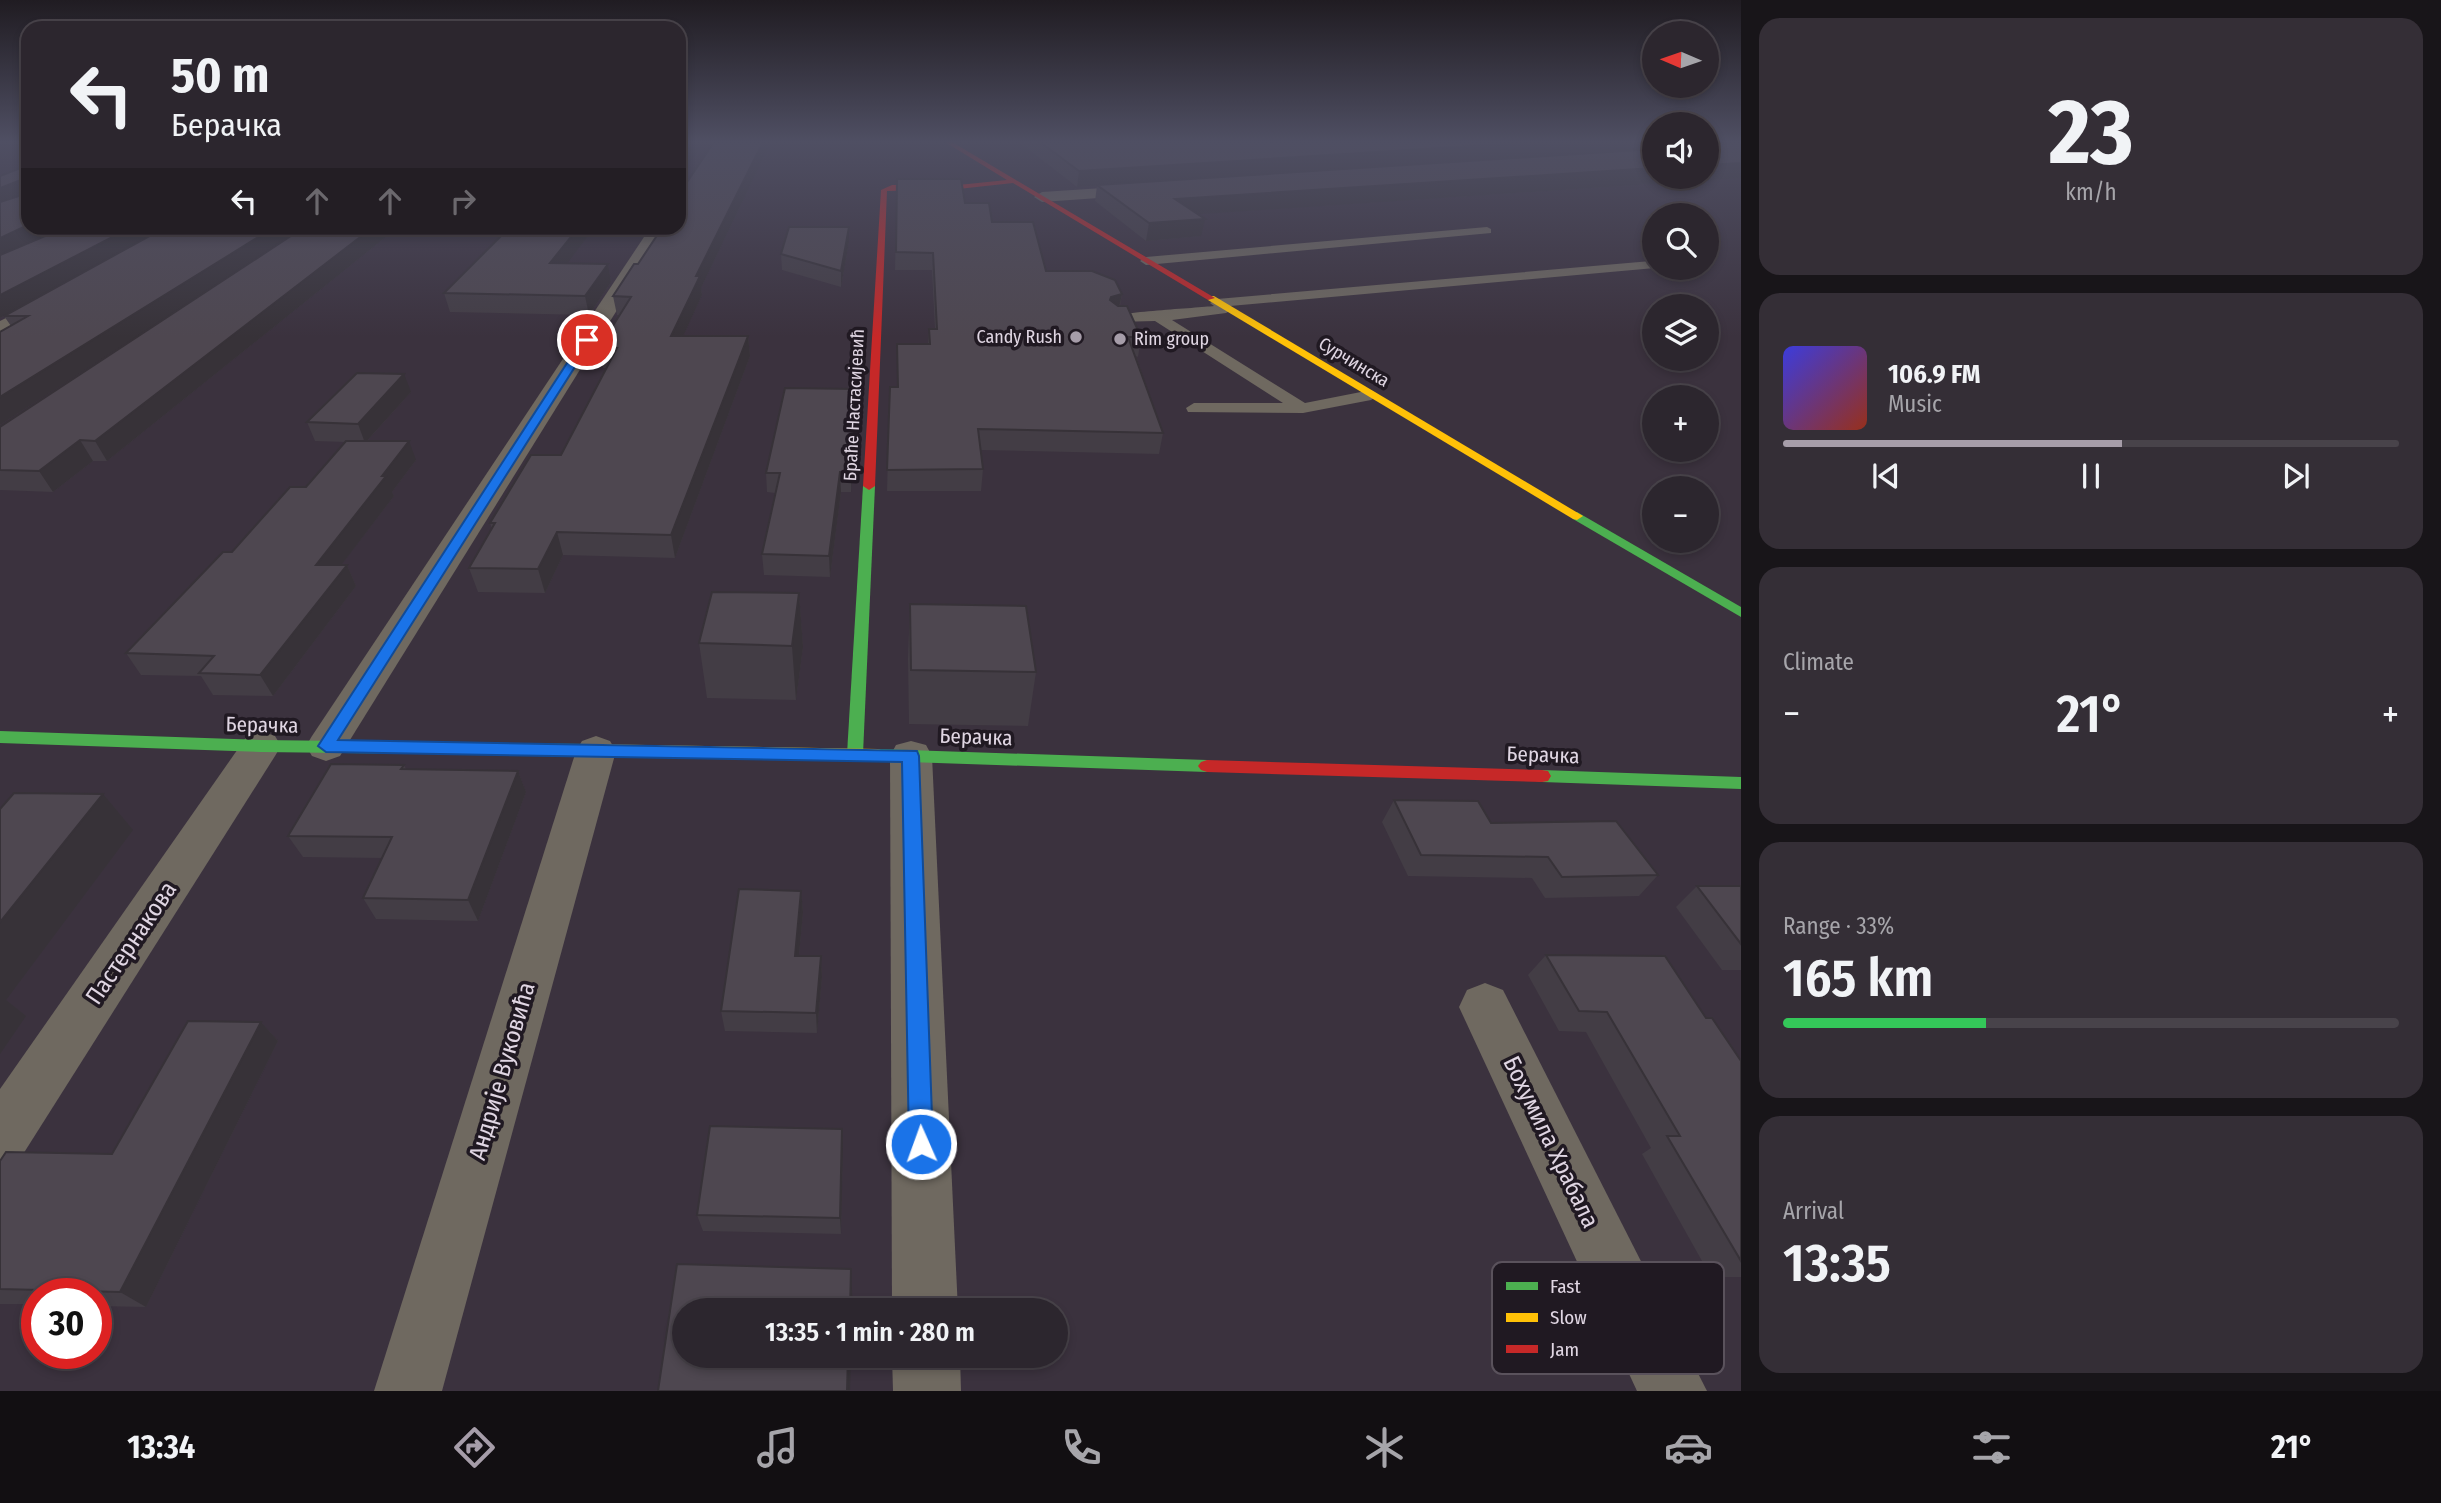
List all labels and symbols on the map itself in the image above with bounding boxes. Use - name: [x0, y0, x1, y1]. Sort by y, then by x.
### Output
- north arrow: [1642, 21, 1718, 98]
- pin: [557, 310, 617, 370]
- place label: Candy Rush: [976, 326, 1062, 348]
- street label: Браће Настасијевић: [839, 328, 869, 482]
- place label: Rim group: [1134, 328, 1209, 350]
- marker: Candy Rush: [1068, 329, 1084, 345]
- marker: Rim group: [1112, 331, 1128, 347]
- street label: Сурчинска: [1315, 332, 1394, 392]
- street label: Берачка: [225, 711, 299, 739]
- street label: Берачка: [939, 723, 1013, 751]
- street label: Берачка: [1506, 741, 1580, 769]
- street label: Пастернакова: [80, 876, 182, 1010]
- street label: Андрије Вуковића: [463, 979, 541, 1163]
- street label: Бохумила Храбала: [1497, 1052, 1605, 1232]
- position arrow: [884, 1107, 958, 1181]
- legend: [1492, 1262, 1724, 1374]
- text: Fast: [1550, 1275, 1581, 1298]
- speed limit sign: 30: [21, 1278, 112, 1369]
- text: Slow: [1550, 1306, 1587, 1329]
- text: Jam: [1550, 1338, 1579, 1361]

